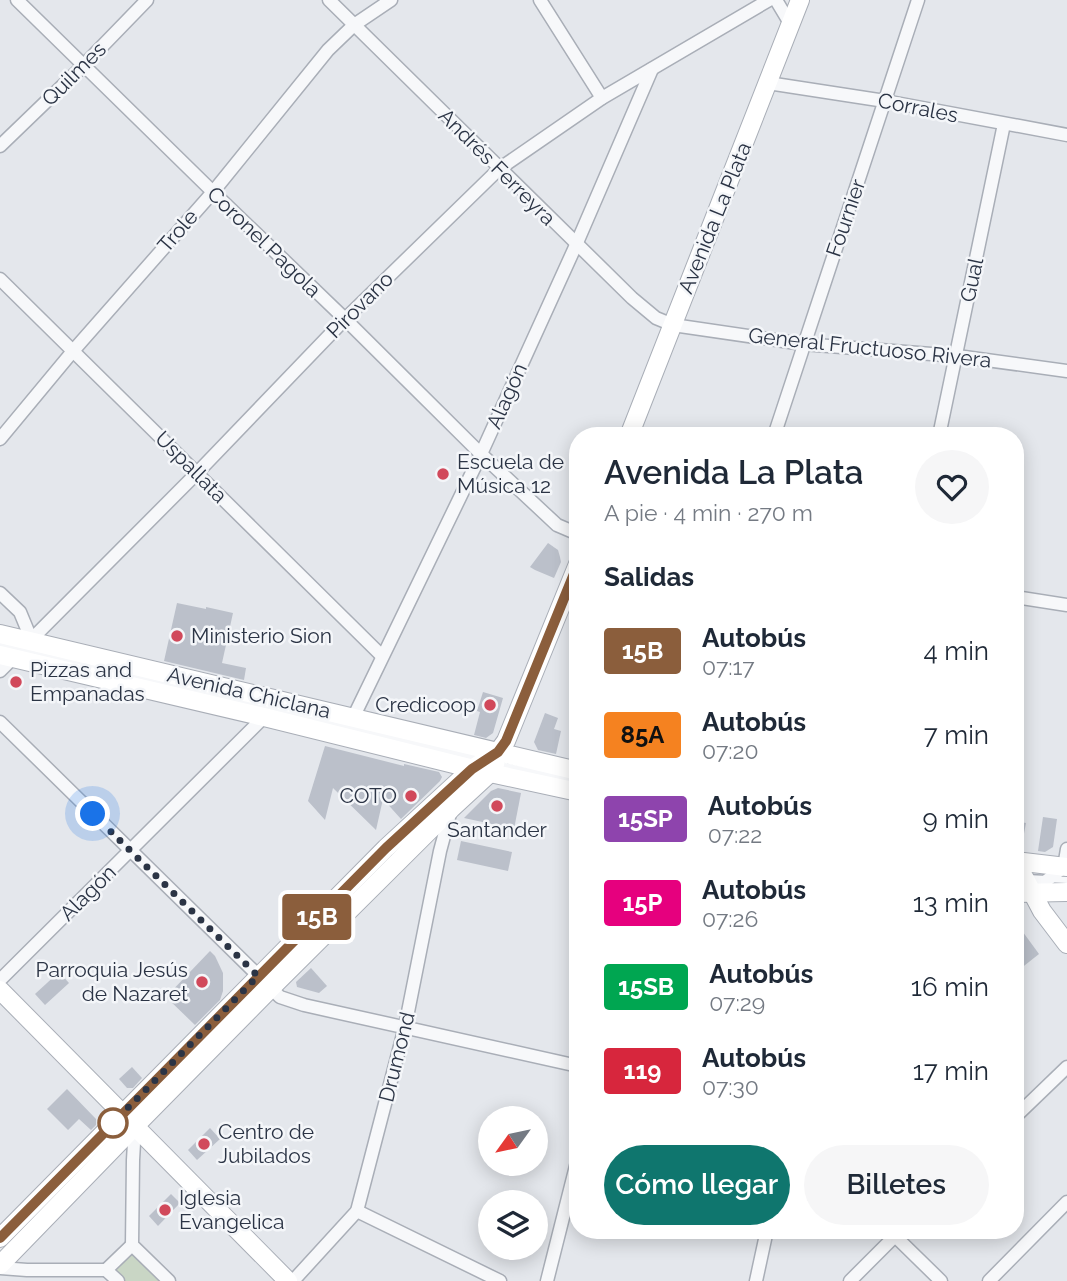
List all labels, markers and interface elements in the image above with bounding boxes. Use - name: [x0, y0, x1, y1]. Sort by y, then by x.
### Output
- street label: Quilmes: [36, 36, 111, 111]
- street label: Corrales: [876, 87, 960, 128]
- street label: Andrés Ferreyra: [434, 103, 561, 230]
- street label: Avenida La Plata: [673, 138, 756, 297]
- street label: Fournier: [821, 175, 871, 260]
- street label: Coronel Pagola: [202, 181, 326, 302]
- street label: Trole: [152, 204, 203, 257]
- street label: Gual: [955, 255, 988, 304]
- street label: Pirovano: [321, 266, 398, 343]
- street label: General Fructuoso Rivera: [747, 322, 993, 373]
- street label: Alagón: [481, 359, 532, 432]
- street label: Uspallata: [150, 425, 233, 508]
- place label: Escuela de Música 12: [457, 449, 564, 498]
- button: heart: [915, 450, 989, 524]
- text: Avenida La Plata: [604, 453, 863, 492]
- marker: Escuela de Música 12: [435, 466, 451, 482]
- text: A pie · 4 min · 270 m: [604, 499, 813, 526]
- text: Salidas: [604, 562, 694, 592]
- place label: Ministerio Sion: [191, 623, 332, 648]
- text: Autobús: [702, 623, 806, 653]
- marker: Ministerio Sion: [169, 628, 185, 644]
- text: 15B: [622, 636, 663, 665]
- text: 4 min: [923, 636, 989, 666]
- text: 07:17: [702, 653, 755, 680]
- place label: Pizzas and Empanadas: [30, 657, 145, 706]
- street label: Avenida Chiclana: [165, 662, 333, 723]
- marker: Pizzas and Empanadas: [8, 674, 24, 690]
- place label: Credicoop: [375, 692, 476, 717]
- marker: Credicoop: [482, 697, 498, 713]
- text: Autobús: [702, 707, 806, 737]
- text: 85A: [621, 720, 664, 749]
- text: 7 min: [924, 720, 989, 750]
- text: 07:20: [702, 737, 759, 764]
- place label: COTO: [339, 783, 397, 808]
- marker: COTO: [403, 788, 419, 804]
- text: Autobús: [708, 791, 812, 821]
- your location: [75, 796, 110, 831]
- marker: Santander: [489, 798, 505, 814]
- text: 15SP: [618, 804, 673, 833]
- text: 9 min: [922, 804, 989, 834]
- place label: Santander: [447, 817, 548, 842]
- text: 07:22: [708, 821, 762, 848]
- street label: Alagón: [54, 859, 121, 926]
- text: Autobús: [702, 875, 806, 905]
- text: 15P: [622, 888, 663, 917]
- text: 13 min: [913, 888, 989, 918]
- line badge: 15B: [277, 894, 357, 940]
- text: 15B: [296, 902, 338, 931]
- text: 07:26: [702, 905, 758, 932]
- place label: Parroquia Jesús de Nazaret: [35, 957, 188, 1006]
- text: Autobús: [709, 959, 813, 989]
- text: 15SB: [618, 972, 674, 1001]
- text: 16 min: [911, 972, 989, 1002]
- marker: Parroquia Jesús de Nazaret: [194, 974, 210, 990]
- text: 07:29: [709, 989, 765, 1016]
- street label: Drumond: [373, 1009, 420, 1105]
- text: Autobús: [702, 1043, 806, 1073]
- text: 119: [624, 1056, 661, 1085]
- text: 17 min: [913, 1056, 989, 1086]
- text: 07:30: [702, 1073, 759, 1100]
- north arrow: [478, 1106, 548, 1176]
- map controls: [478, 1106, 548, 1260]
- unlabelled marker: [98, 1108, 128, 1138]
- place label: Centro de Jubilados: [218, 1119, 314, 1168]
- marker: Centro de Jubilados: [196, 1136, 212, 1152]
- button: Cómo llegar: [604, 1145, 790, 1225]
- button: Billetes: [804, 1145, 989, 1225]
- place label: Iglesia Evangelica: [179, 1185, 285, 1234]
- button: layers: [478, 1190, 548, 1260]
- marker: Iglesia Evangelica: [157, 1202, 173, 1218]

